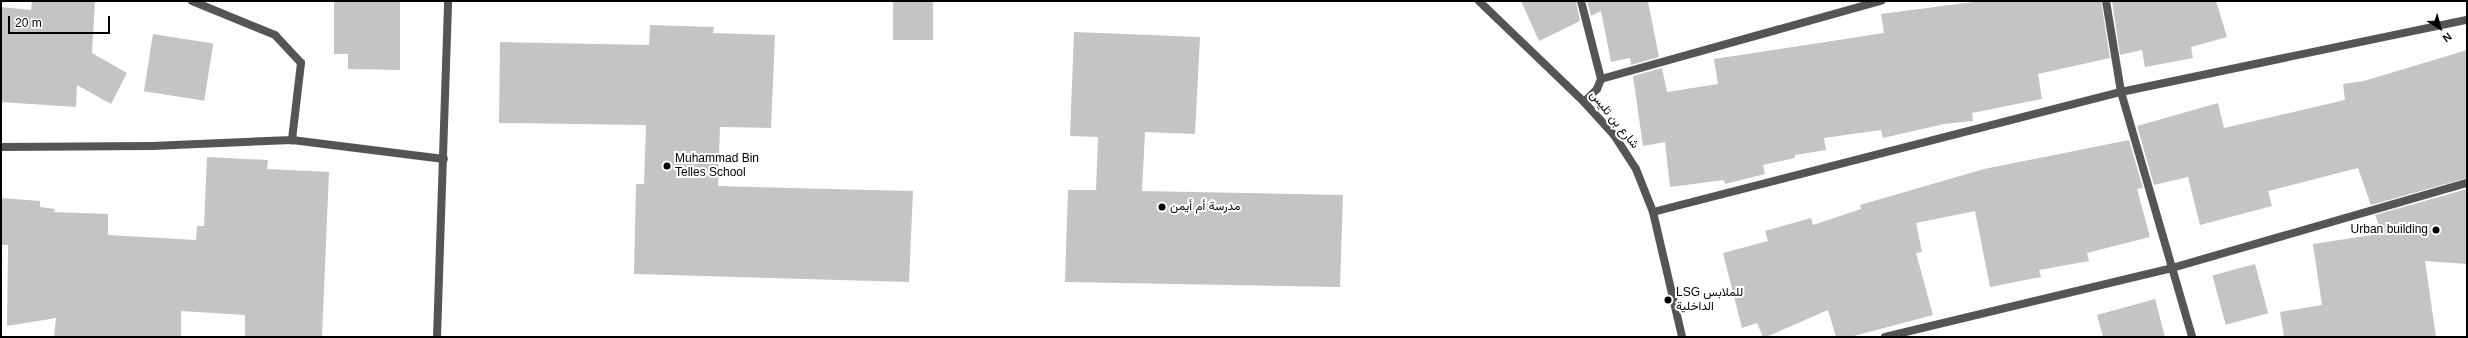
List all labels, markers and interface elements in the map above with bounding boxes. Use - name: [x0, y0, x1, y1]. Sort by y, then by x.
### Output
- scale bar: [10, 8, 112, 34]
- north arrow: [2420, 8, 2460, 48]
- text: 20 m: [15, 16, 42, 30]
- text: N: [2440, 30, 2454, 45]
- street label: شارع بن تليس: [1586, 88, 1642, 152]
- place label: Muhammad Bin Telles School: [675, 152, 759, 180]
- marker: Muhammad Bin Telles School: [662, 161, 672, 171]
- place label: مدرسة أم أيمن: [1170, 200, 1240, 214]
- marker: مدرسة أم أيمن: [1157, 202, 1167, 212]
- place label: Urban building: [2351, 223, 2428, 237]
- marker: Urban building: [2431, 225, 2441, 235]
- place label: LSG للملابس الداخلية: [1676, 286, 1743, 314]
- marker: LSG للملابس الداخلية: [1663, 295, 1673, 305]

